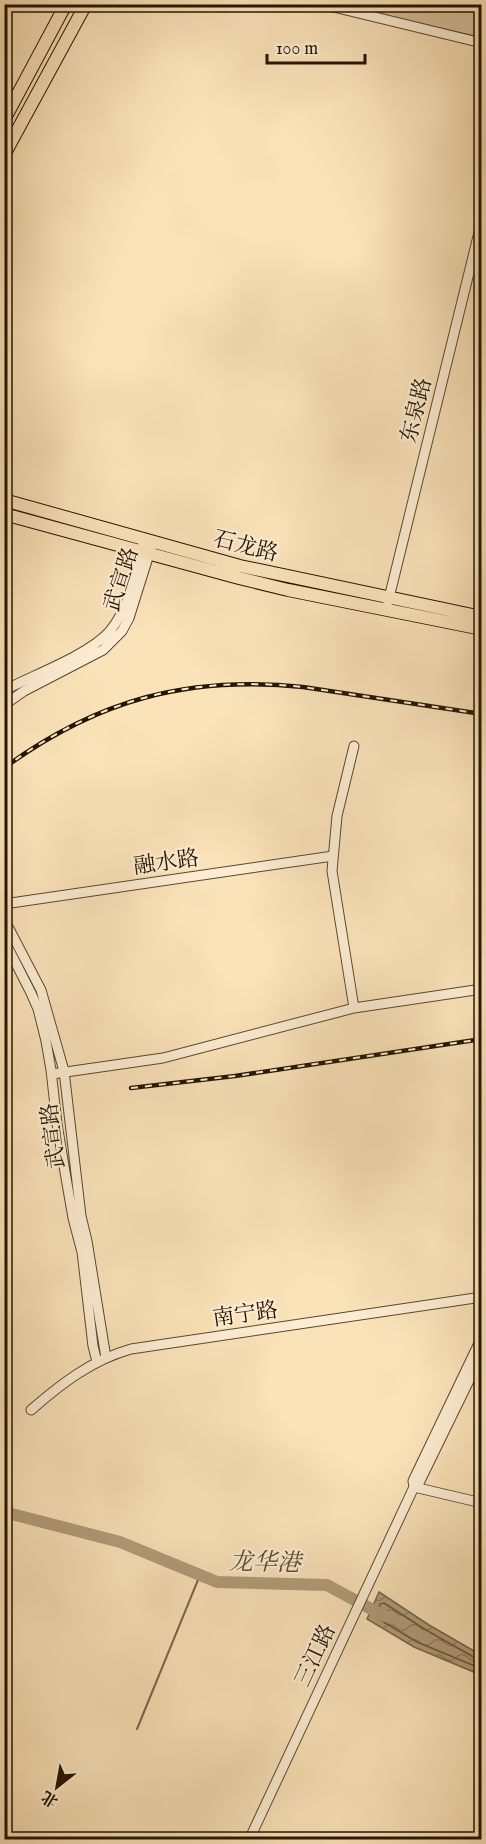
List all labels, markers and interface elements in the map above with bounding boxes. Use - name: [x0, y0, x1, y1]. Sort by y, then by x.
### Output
- scale bar: [267, 27, 364, 65]
- text: 100 m: [276, 38, 318, 61]
- street label: 东泉路: [395, 375, 439, 446]
- street label: 石龙路: [210, 525, 281, 569]
- street label: 武宣路: [98, 544, 145, 615]
- street label: 融水路: [132, 845, 201, 881]
- street label: 武宣路: [36, 1101, 72, 1170]
- street label: 南宁路: [211, 1297, 280, 1333]
- water label: 龙华港: [229, 1547, 304, 1580]
- street label: 三江路: [289, 1620, 342, 1692]
- north arrow: [27, 1757, 87, 1817]
- text: 北: [38, 1785, 62, 1811]

